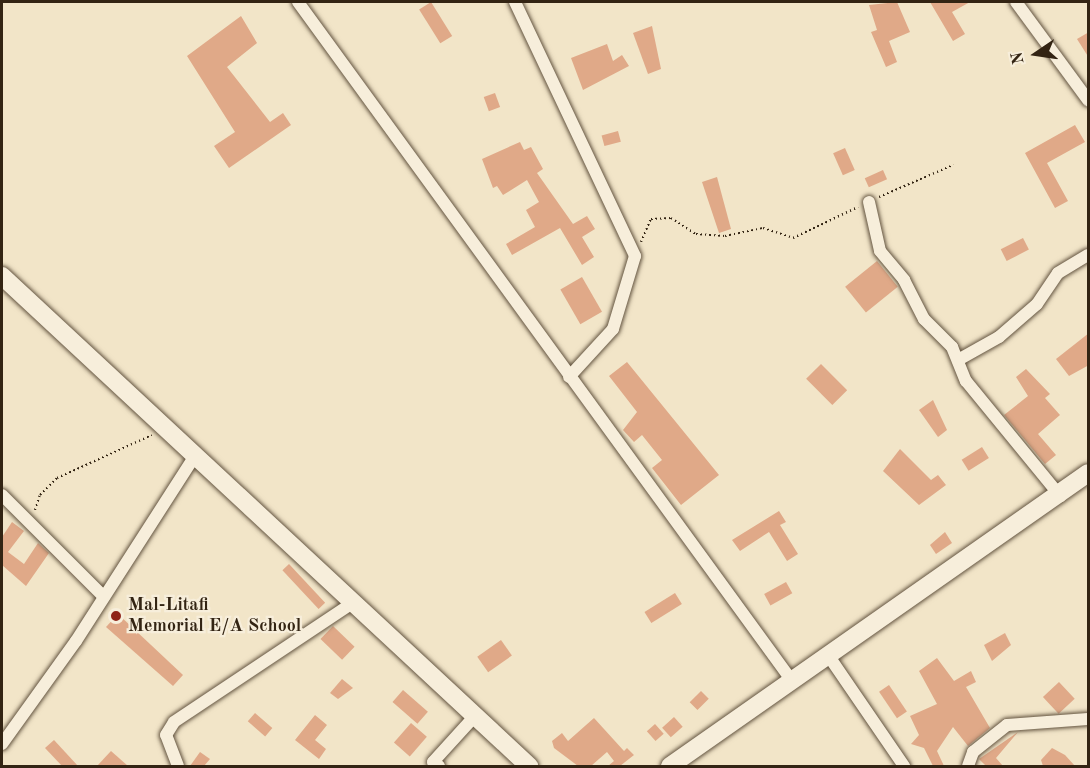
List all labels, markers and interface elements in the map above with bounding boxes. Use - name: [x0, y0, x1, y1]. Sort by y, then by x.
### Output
- north arrow: [1006, 24, 1066, 84]
- text: N: [1009, 50, 1028, 66]
- place label: Mal-Litafi Memorial E/A School: [128, 595, 301, 638]
- marker: Mal-Litafi Memorial E/A School: [109, 609, 123, 623]

